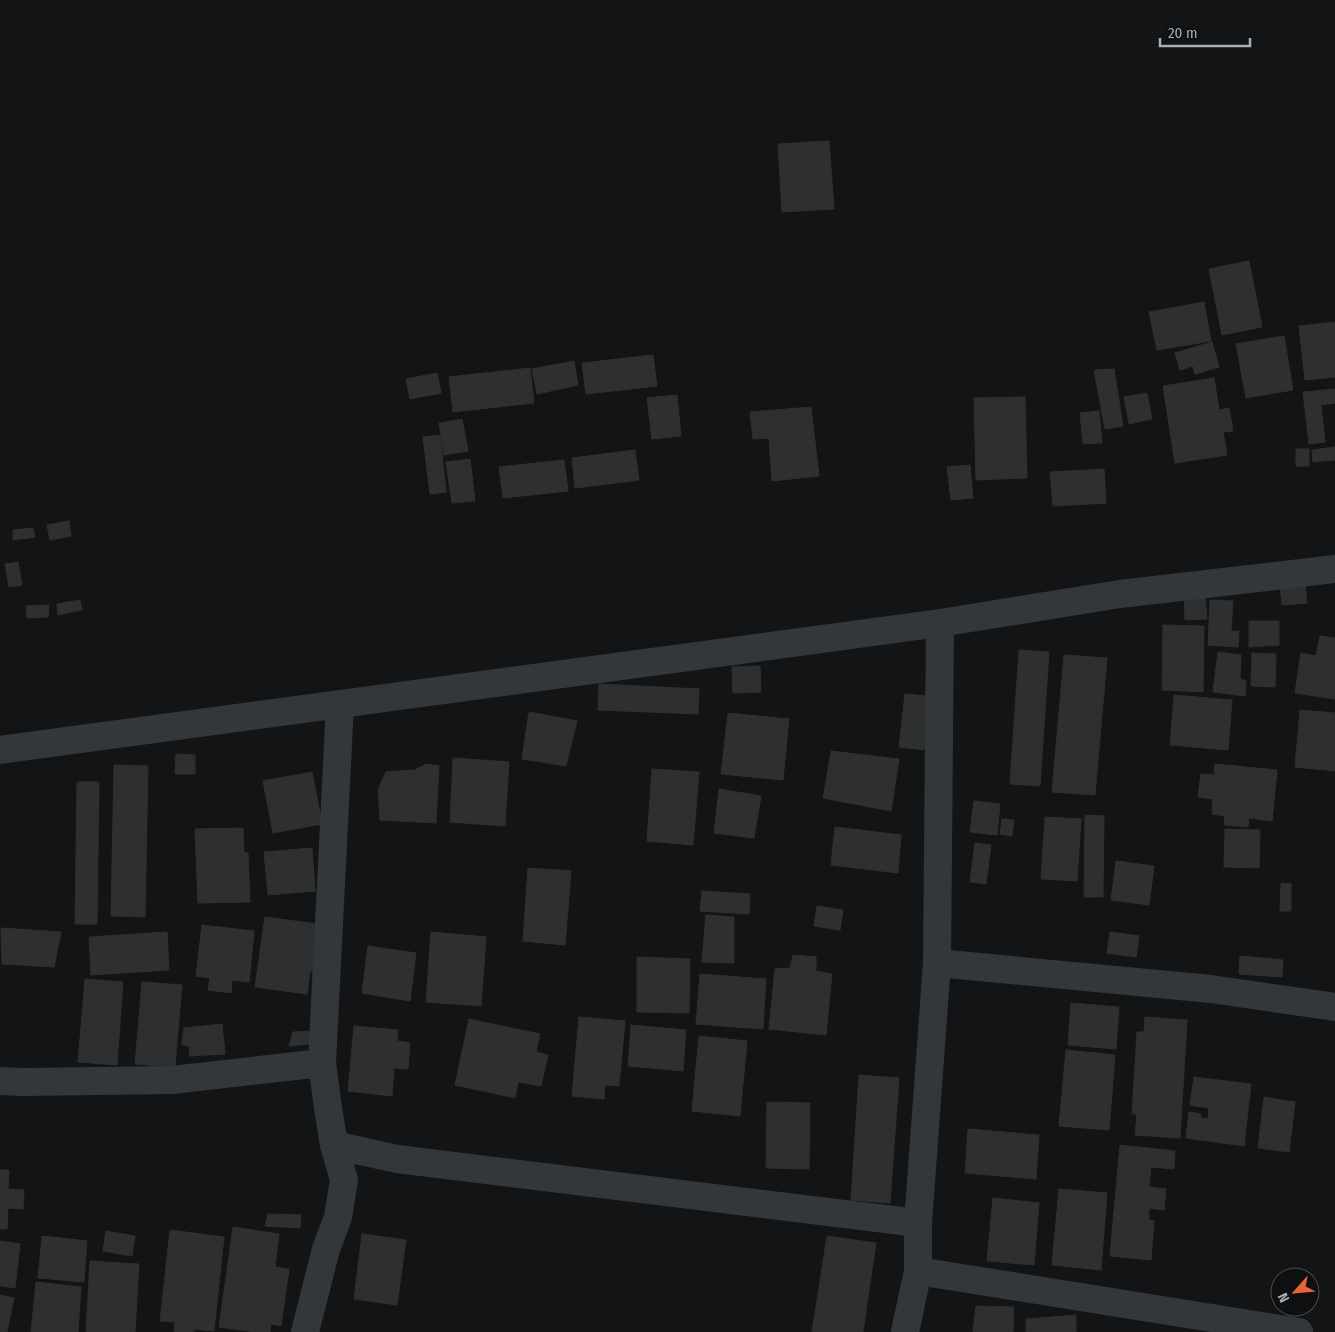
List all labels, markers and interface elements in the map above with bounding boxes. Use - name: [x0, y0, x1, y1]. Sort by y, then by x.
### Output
- scale bar: [1160, 15, 1250, 47]
- text: 20 m: [1168, 24, 1198, 42]
- north arrow: [1270, 1267, 1320, 1317]
- text: N: [1274, 1290, 1293, 1305]

